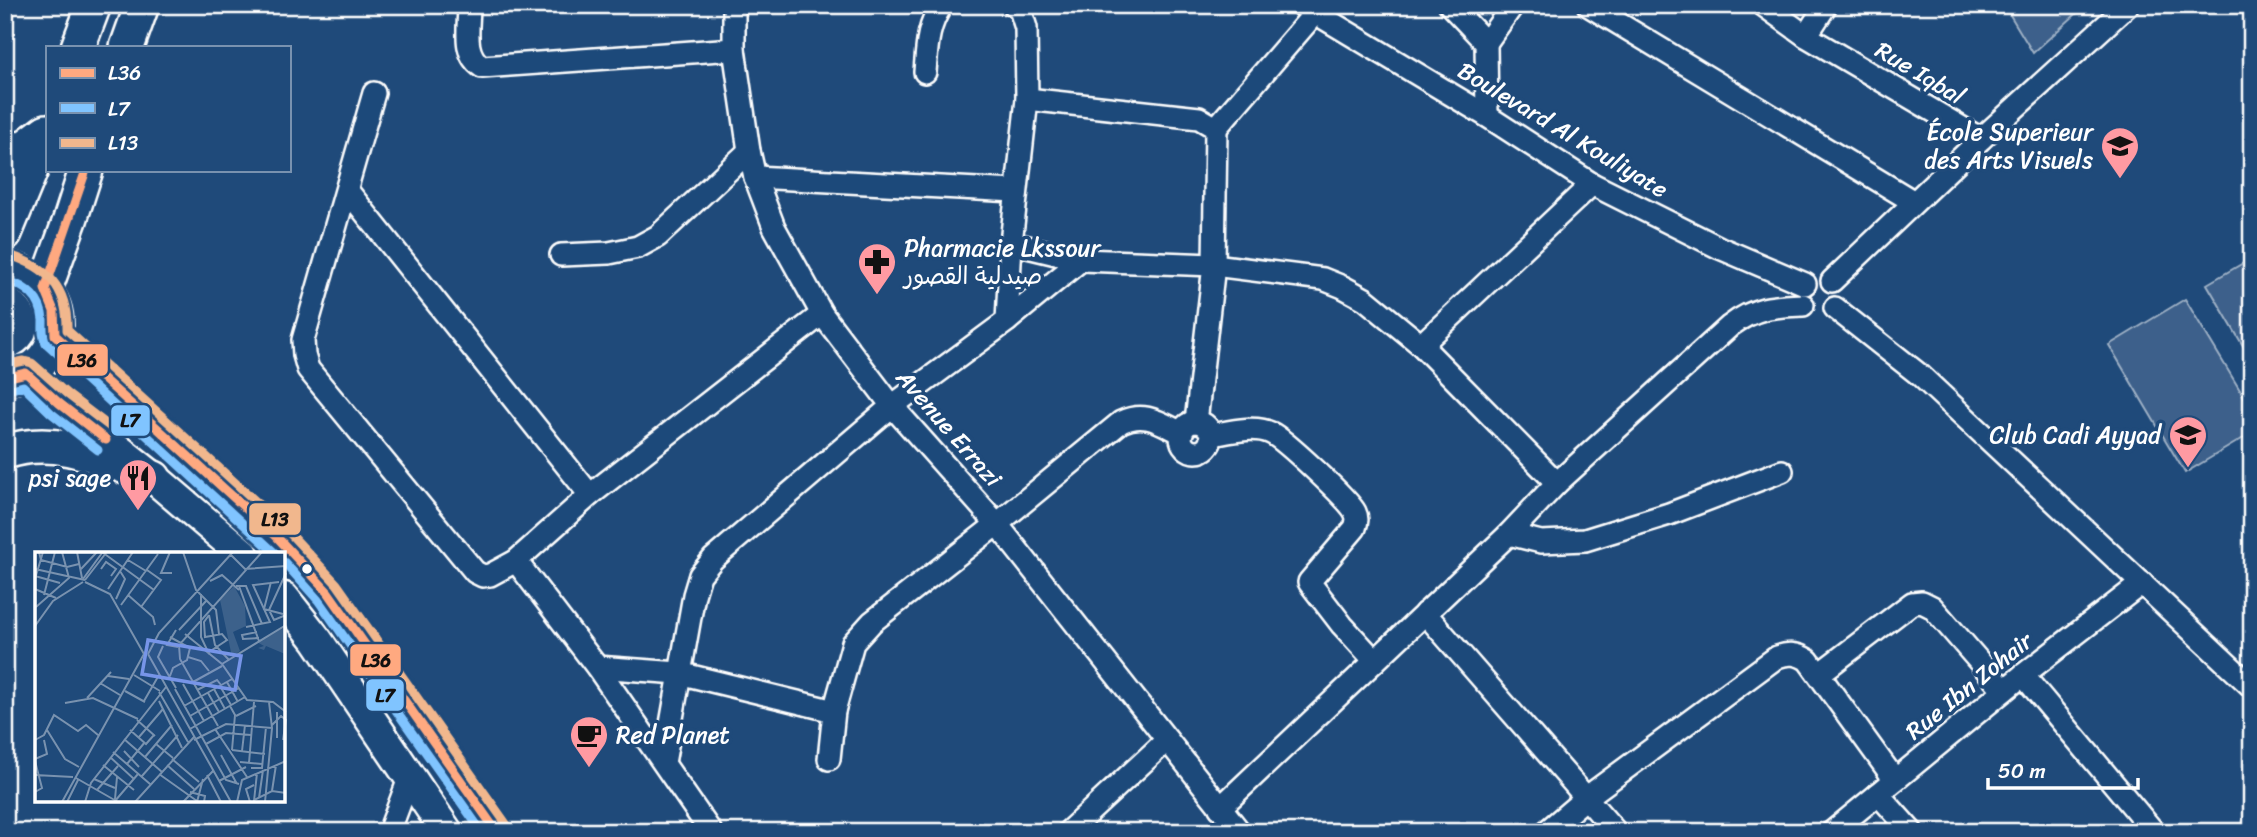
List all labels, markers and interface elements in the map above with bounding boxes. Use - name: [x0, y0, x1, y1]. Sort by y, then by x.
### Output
- street label: Rue Iqbal: [1867, 30, 1974, 117]
- legend: [46, 46, 290, 172]
- street label: Boulevard Al Kouliyate: [1449, 50, 1677, 210]
- text: L36: [108, 54, 141, 92]
- text: L7: [108, 90, 132, 128]
- place label: École Superieur des Arts Visuels: [1924, 111, 2095, 181]
- text: L13: [108, 124, 139, 162]
- school or university icon: École Superieur des Arts Visuels: [2099, 125, 2141, 180]
- place label: Pharmacie Lkssour صيدلية القصور: [902, 227, 1102, 297]
- pharmacy icon: Pharmacie Lkssour صيدلية القصور: [856, 241, 898, 296]
- line badge: L36: [56, 343, 109, 377]
- text: L36: [67, 344, 97, 377]
- street label: Avenue Errazi: [885, 358, 1014, 498]
- line badge: L7: [110, 404, 151, 437]
- text: L7: [120, 404, 142, 437]
- place label: Club Cadi Ayyad: [1989, 414, 2162, 456]
- school or university icon: Club Cadi Ayyad: [2167, 414, 2209, 469]
- place label: psi sage: [28, 457, 111, 499]
- restaurant icon: psi sage: [117, 457, 159, 512]
- line badge: L13: [248, 502, 302, 536]
- text: L13: [261, 503, 289, 536]
- inset map: [35, 552, 285, 802]
- unlabelled marker: [300, 562, 314, 576]
- street label: Rue Ibn Zohair: [1896, 620, 2044, 751]
- line badge: L36: [349, 643, 402, 677]
- text: L36: [361, 644, 391, 677]
- line badge: L7: [365, 678, 405, 712]
- text: L7: [375, 679, 397, 712]
- cafe icon: Red Planet: [568, 714, 610, 769]
- place label: Red Planet: [616, 714, 730, 756]
- scale bar: [1988, 746, 2138, 790]
- text: 50 m: [1998, 752, 2046, 790]

